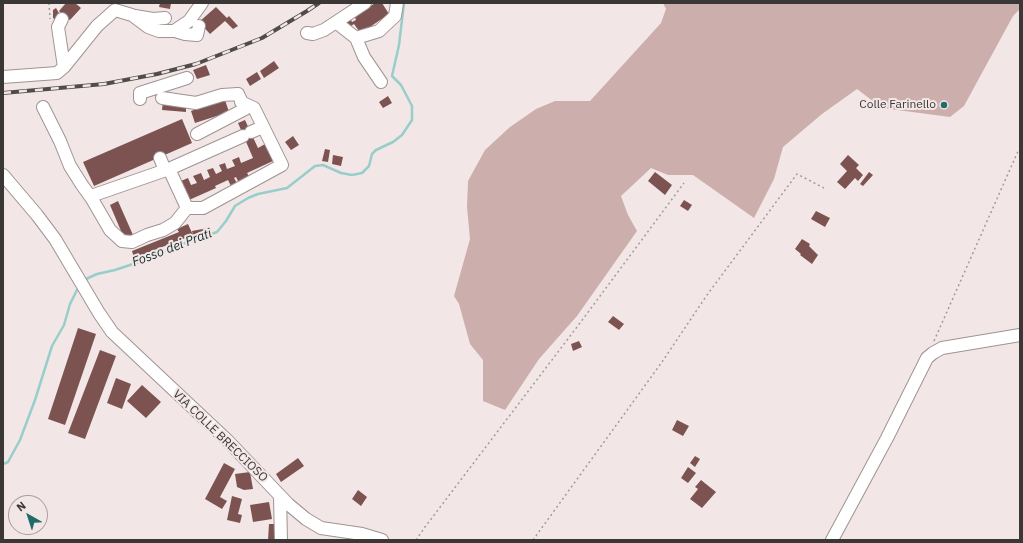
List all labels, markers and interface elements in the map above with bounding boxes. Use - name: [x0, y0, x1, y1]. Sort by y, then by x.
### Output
- place label: Colle Farinello: [859, 98, 936, 112]
- marker: Colle Farinello: [939, 100, 949, 110]
- water label: Fosso dei Prati: [130, 226, 214, 270]
- street label: VIA COLLE BRECCIOSO: [170, 387, 270, 485]
- north arrow: [8, 495, 48, 535]
- text: N: [14, 499, 29, 514]

